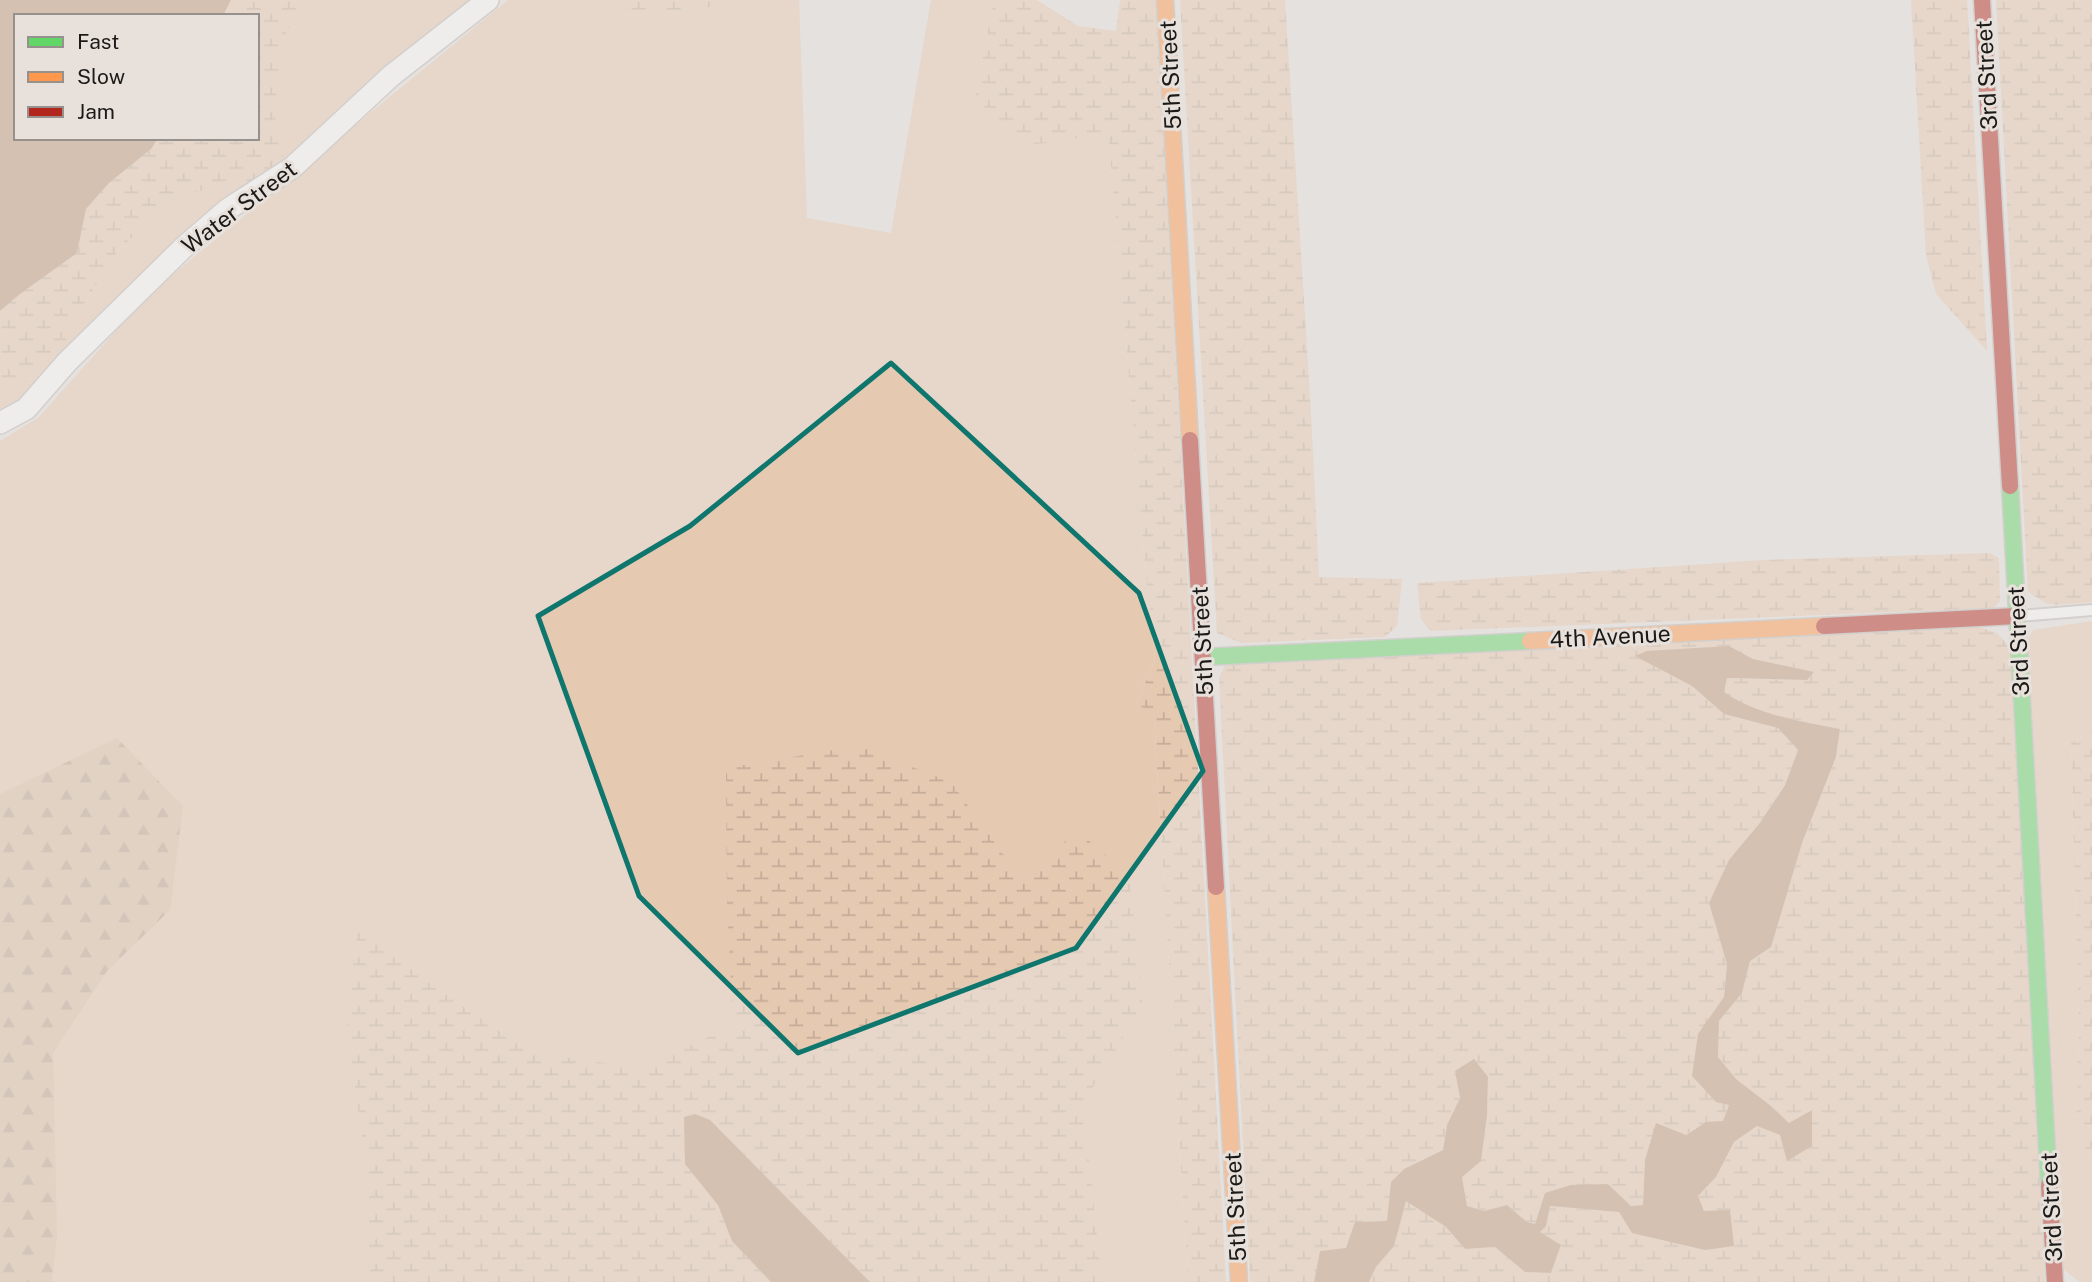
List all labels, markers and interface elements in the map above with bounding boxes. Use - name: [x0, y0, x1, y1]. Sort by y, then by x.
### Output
- legend: [14, 14, 259, 140]
- street label: 3rd Street: [1970, 19, 2002, 131]
- street label: 5th Street: [1154, 20, 1186, 130]
- text: Fast: [77, 29, 119, 54]
- text: Slow: [77, 64, 125, 89]
- text: Jam: [77, 99, 115, 124]
- street label: Water Street: [176, 155, 302, 259]
- street label: 3rd Street: [2002, 585, 2034, 697]
- street label: 5th Street: [1186, 586, 1218, 696]
- street label: 4th Avenue: [1549, 619, 1671, 653]
- street label: 3rd Street: [2035, 1151, 2067, 1263]
- street label: 5th Street: [1219, 1152, 1251, 1262]

